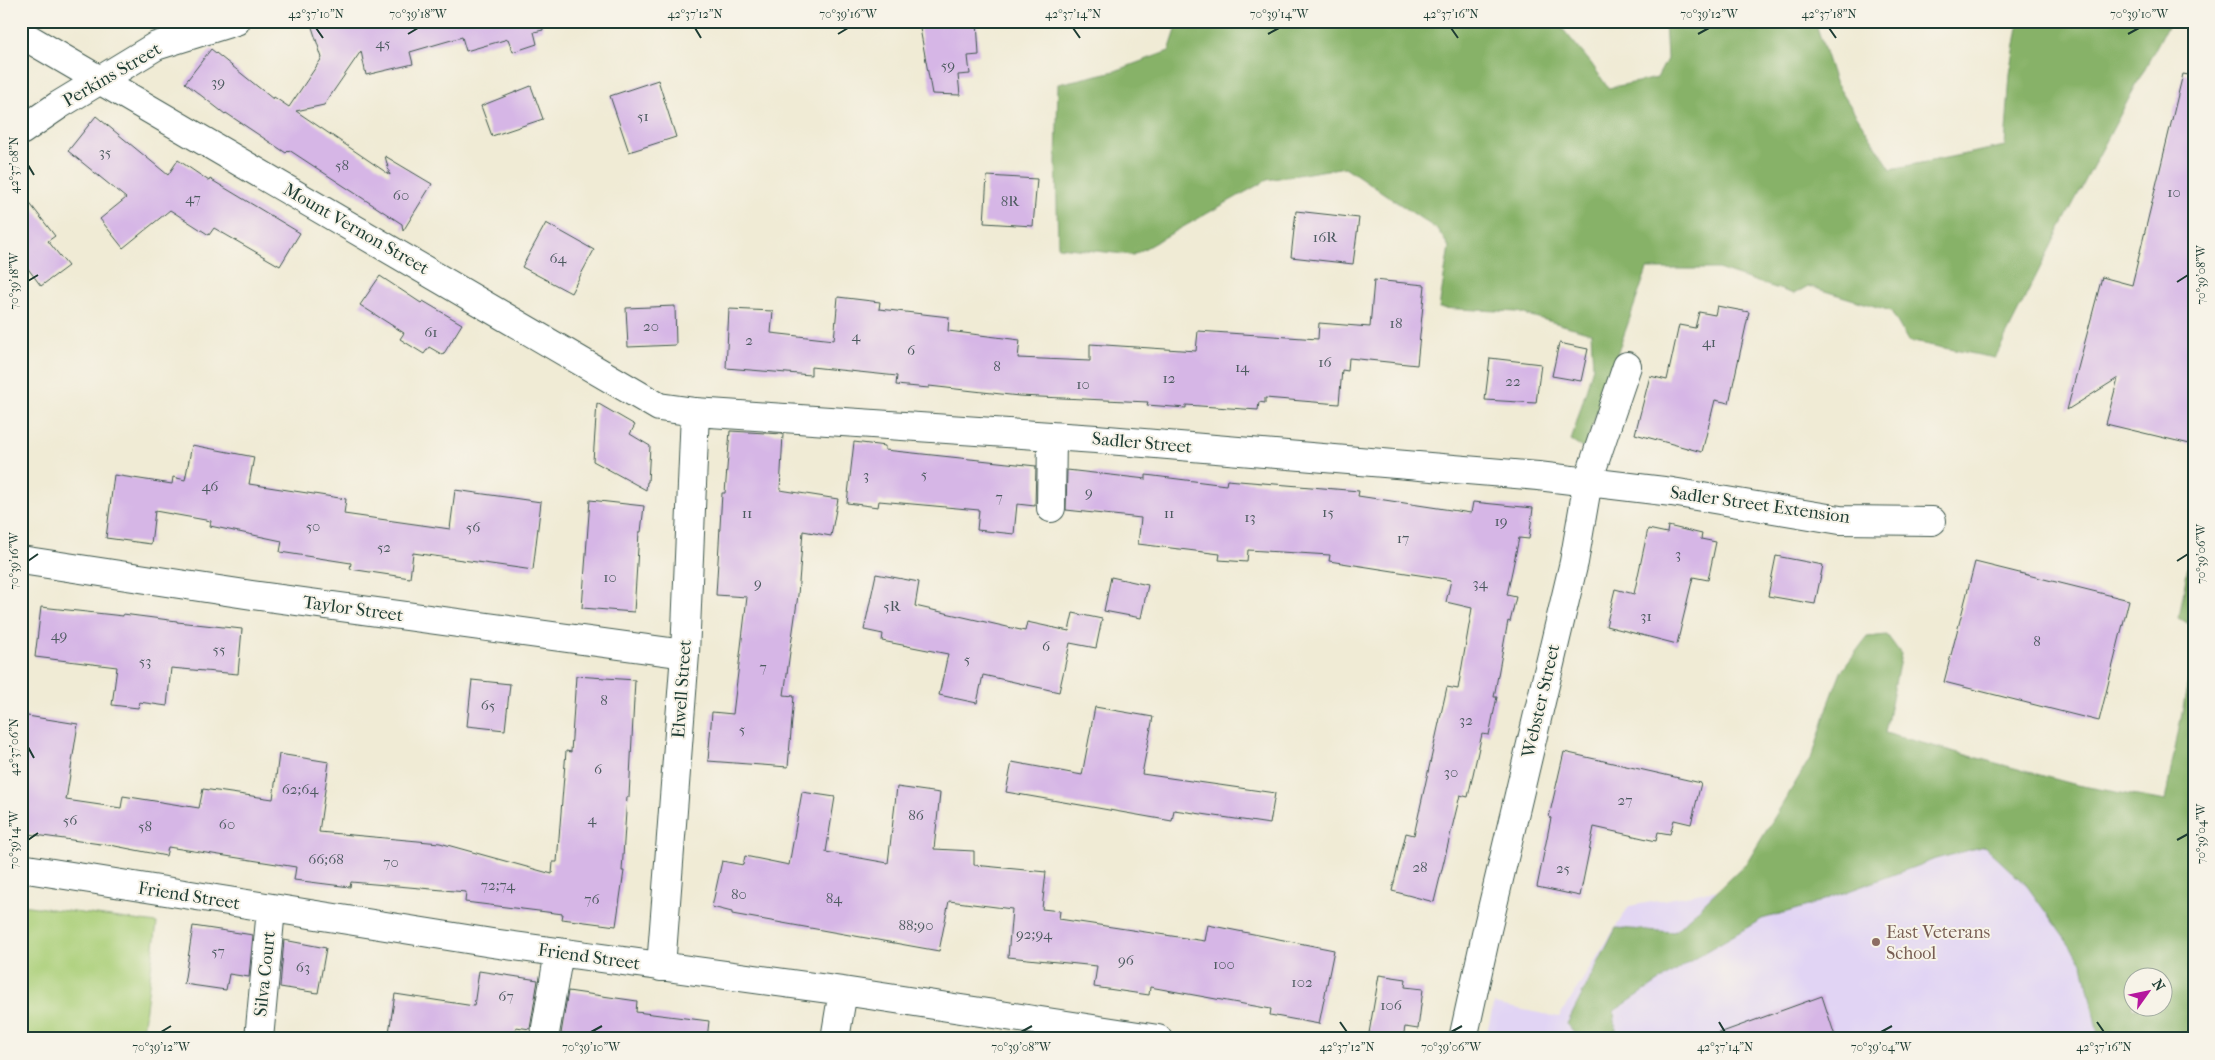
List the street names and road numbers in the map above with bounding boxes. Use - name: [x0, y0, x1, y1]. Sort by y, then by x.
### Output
- street label: Perkins Street: [59, 38, 165, 112]
- street label: Mount Vernon Street: [280, 179, 433, 279]
- street label: Sadler Street: [1091, 428, 1193, 458]
- street label: Sadler Street Extension: [1669, 482, 1852, 528]
- street label: Taylor Street: [302, 592, 405, 627]
- street label: Elwell Street: [668, 638, 696, 739]
- street label: Webster Street: [1518, 642, 1564, 761]
- street label: Friend Street: [137, 878, 242, 915]
- street label: Silva Court: [250, 930, 280, 1018]
- street label: Friend Street: [537, 939, 642, 975]

